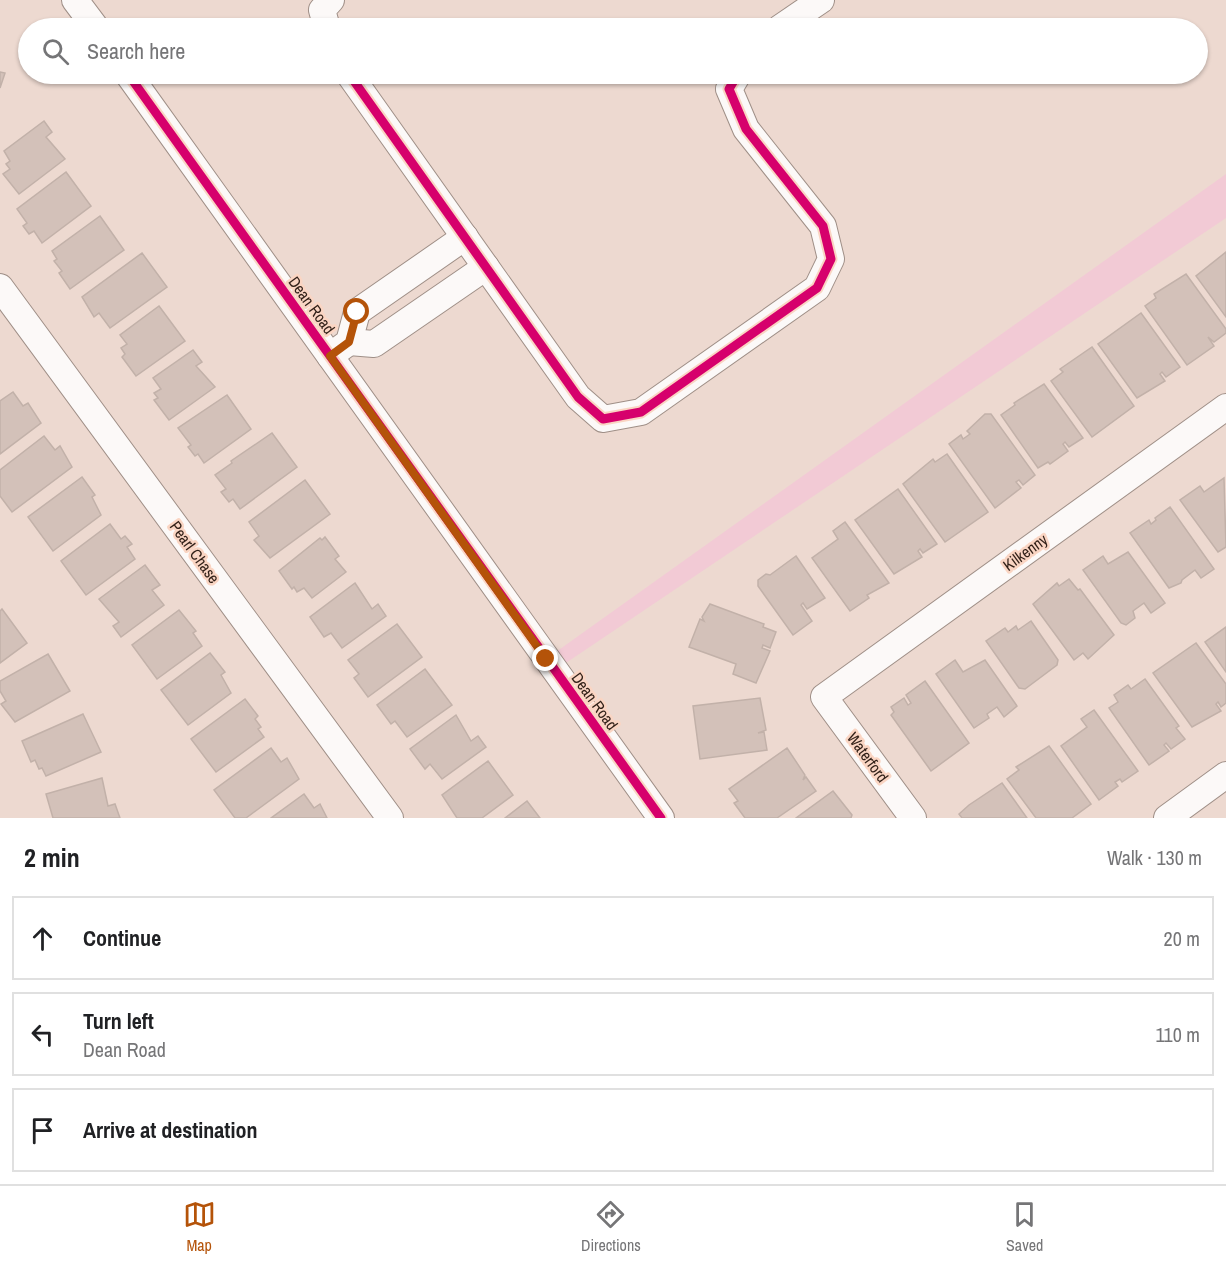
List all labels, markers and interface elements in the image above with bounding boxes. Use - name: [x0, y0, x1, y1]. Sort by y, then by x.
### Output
- search box: [18, 18, 1208, 84]
- icon: search: [39, 35, 72, 68]
- text: Search here: [87, 36, 185, 66]
- street label: Dean Road: [284, 272, 340, 338]
- route start: [343, 298, 369, 324]
- street label: Pearl Chase: [165, 516, 225, 588]
- street label: Kilkenny: [998, 528, 1052, 576]
- route end: [532, 645, 558, 671]
- street label: Dean Road: [567, 668, 623, 734]
- street label: Waterford: [842, 727, 894, 787]
- text: 2 min: [24, 840, 80, 875]
- text: Walk · 130 m: [1107, 844, 1202, 871]
- icon: ahead: [26, 922, 59, 955]
- text: Continue: [83, 923, 161, 953]
- text: 20 m: [1164, 925, 1200, 952]
- text: Turn left: [83, 1006, 154, 1036]
- icon: left: [26, 1018, 59, 1051]
- text: 110 m: [1156, 1021, 1200, 1048]
- text: Dean Road: [83, 1036, 166, 1063]
- icon: arrive: [26, 1114, 59, 1147]
- text: Arrive at destination: [83, 1115, 257, 1145]
- tab: Map: [183, 1198, 216, 1256]
- tab: Directions: [581, 1198, 641, 1256]
- tab: Saved: [1006, 1198, 1043, 1256]

